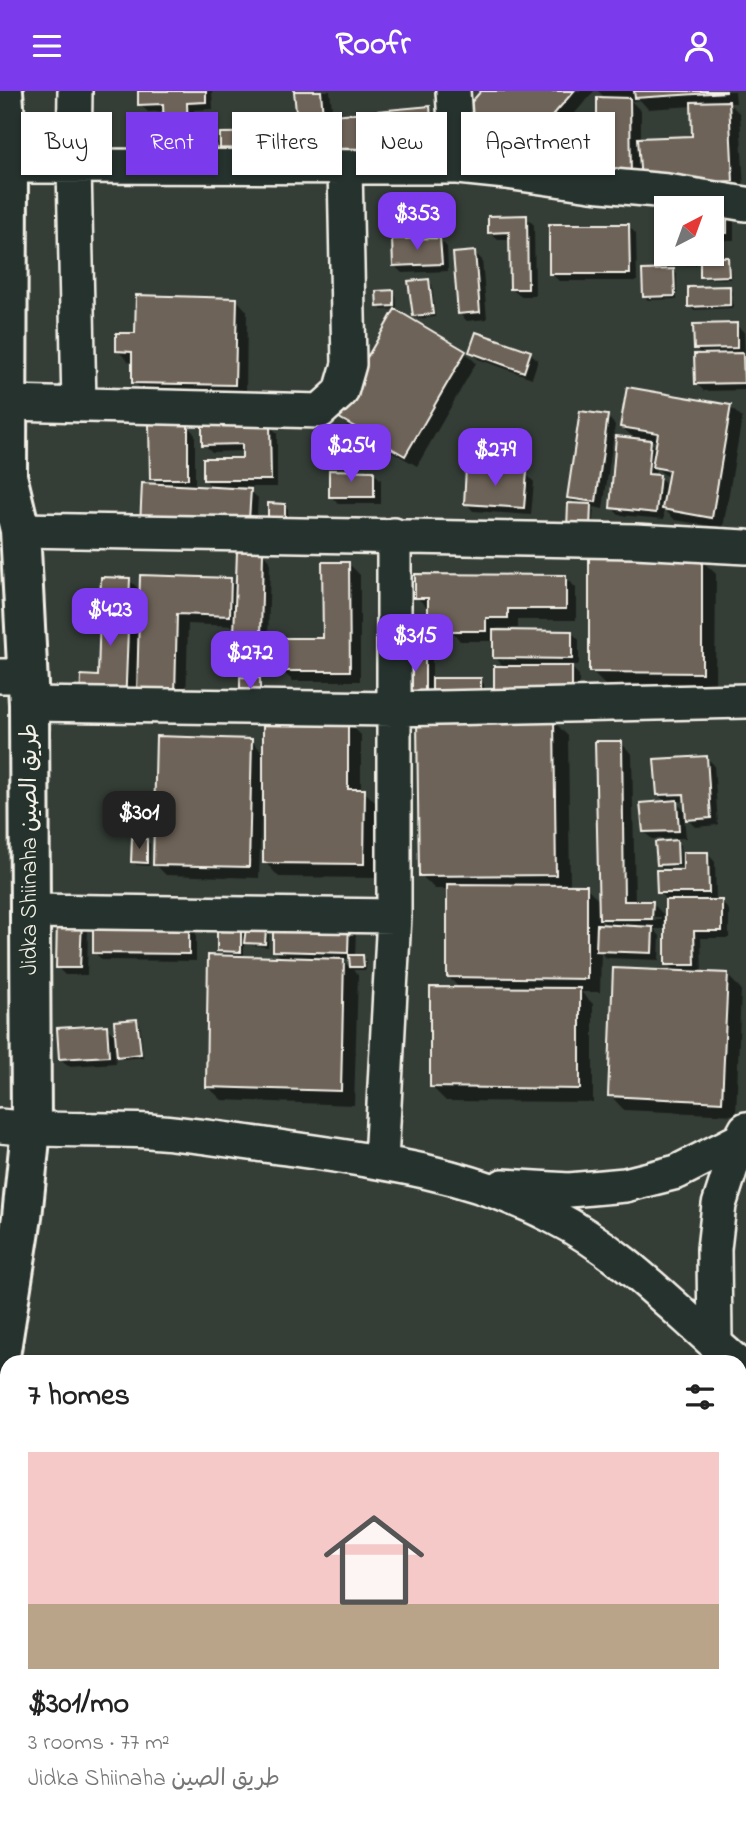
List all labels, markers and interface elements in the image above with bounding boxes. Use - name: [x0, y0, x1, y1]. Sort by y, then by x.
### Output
- text: Roofr: [336, 22, 410, 69]
- icon: menu: [28, 27, 66, 65]
- icon: person: [680, 27, 718, 65]
- chip: Buy: [21, 112, 112, 175]
- chip: Rent: [126, 112, 218, 175]
- chip: Filters: [232, 112, 342, 175]
- chip: New: [356, 112, 447, 175]
- chip: Apartment: [461, 112, 615, 175]
- pin: $353: [376, 193, 458, 252]
- north arrow: [654, 196, 724, 266]
- map controls: [654, 196, 724, 266]
- text: $353: [394, 198, 440, 231]
- pin: $254: [310, 425, 392, 484]
- pin: $279: [454, 429, 536, 488]
- text: $254: [327, 430, 375, 463]
- text: $279: [474, 434, 516, 467]
- pin: $423: [69, 589, 151, 648]
- text: $423: [88, 594, 132, 627]
- pin: $315: [374, 615, 456, 674]
- text: $315: [393, 620, 437, 653]
- pin: $272: [209, 631, 291, 691]
- text: $272: [227, 637, 273, 670]
- street label: Jidka Shiinaha طريق الصين: [14, 723, 47, 975]
- pin: $301: [98, 791, 180, 851]
- text: $301: [119, 797, 159, 830]
- text: 7 homes: [28, 1375, 130, 1419]
- icon: filters: [681, 1378, 719, 1416]
- icon: home: [311, 1497, 437, 1623]
- text: $301/mo: [28, 1683, 129, 1727]
- text: 3 rooms · 77 m²: [28, 1727, 170, 1760]
- text: Jidka Shiinaha طريق الصين: [28, 1763, 280, 1796]

